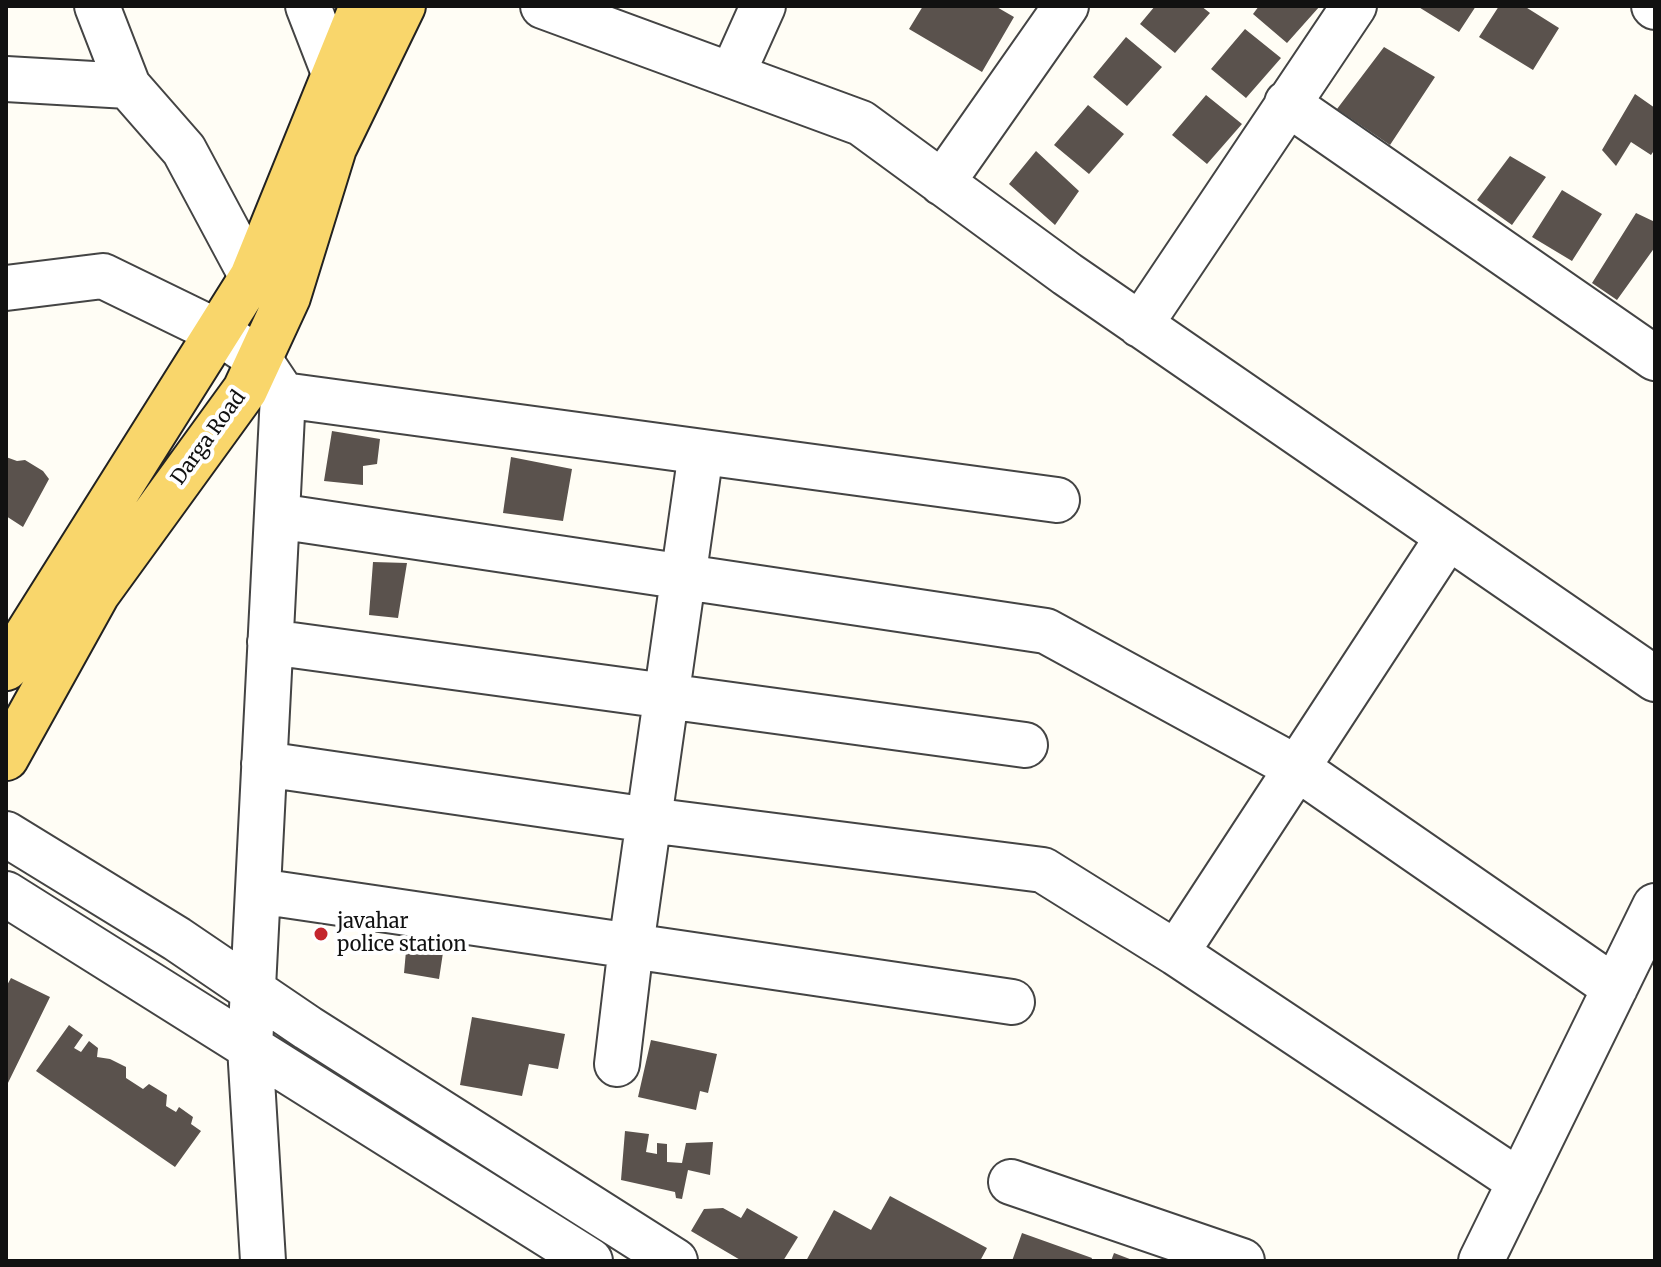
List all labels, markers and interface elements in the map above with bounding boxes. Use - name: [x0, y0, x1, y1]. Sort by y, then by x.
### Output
- street label: Darga Road: [167, 386, 251, 490]
- place label: javahar police station: [337, 910, 467, 957]
- marker: javahar police station: [312, 925, 330, 943]

